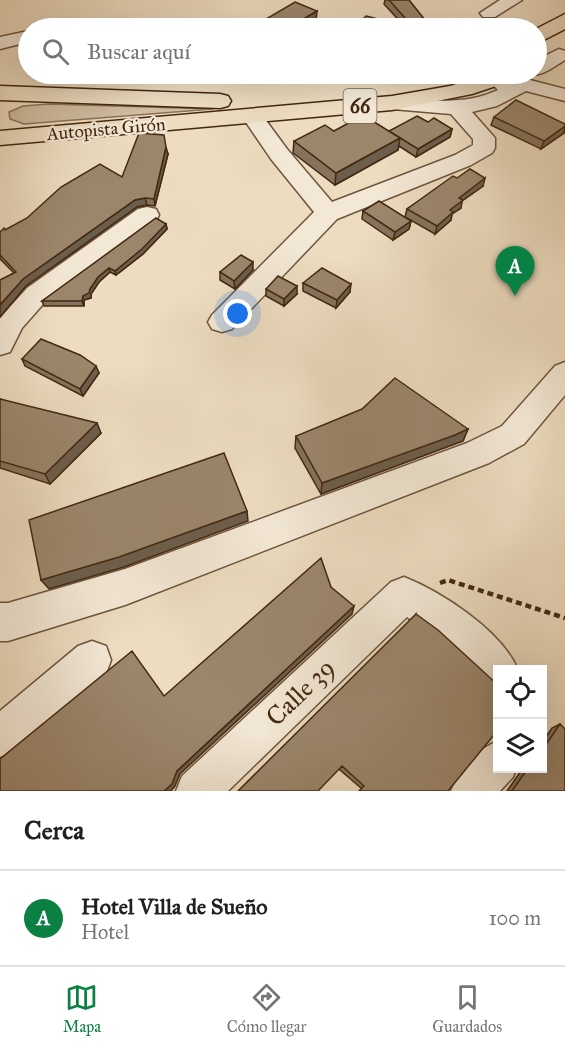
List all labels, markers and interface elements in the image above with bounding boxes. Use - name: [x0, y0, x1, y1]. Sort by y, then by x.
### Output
- search box: [18, 18, 547, 84]
- icon: search: [39, 35, 72, 68]
- text: Buscar aquí: [87, 38, 190, 65]
- road number: 66: [344, 89, 376, 123]
- street label: Autopista Girón: [45, 113, 167, 145]
- pin: A: [496, 246, 534, 296]
- your location: [223, 299, 252, 328]
- street label: Calle 39: [259, 651, 341, 733]
- map controls: [493, 665, 547, 773]
- button: locate: [493, 665, 547, 719]
- button: layers: [493, 719, 547, 773]
- text: Cerca: [24, 814, 84, 846]
- text: Hotel Villa de Sueño: [81, 893, 268, 920]
- text: A: [37, 906, 50, 930]
- text: 100 m: [489, 906, 541, 930]
- text: Hotel: [81, 920, 129, 944]
- tab: Mapa: [63, 981, 101, 1036]
- tab: Cómo llegar: [227, 981, 306, 1036]
- tab: Guardados: [432, 981, 502, 1036]

